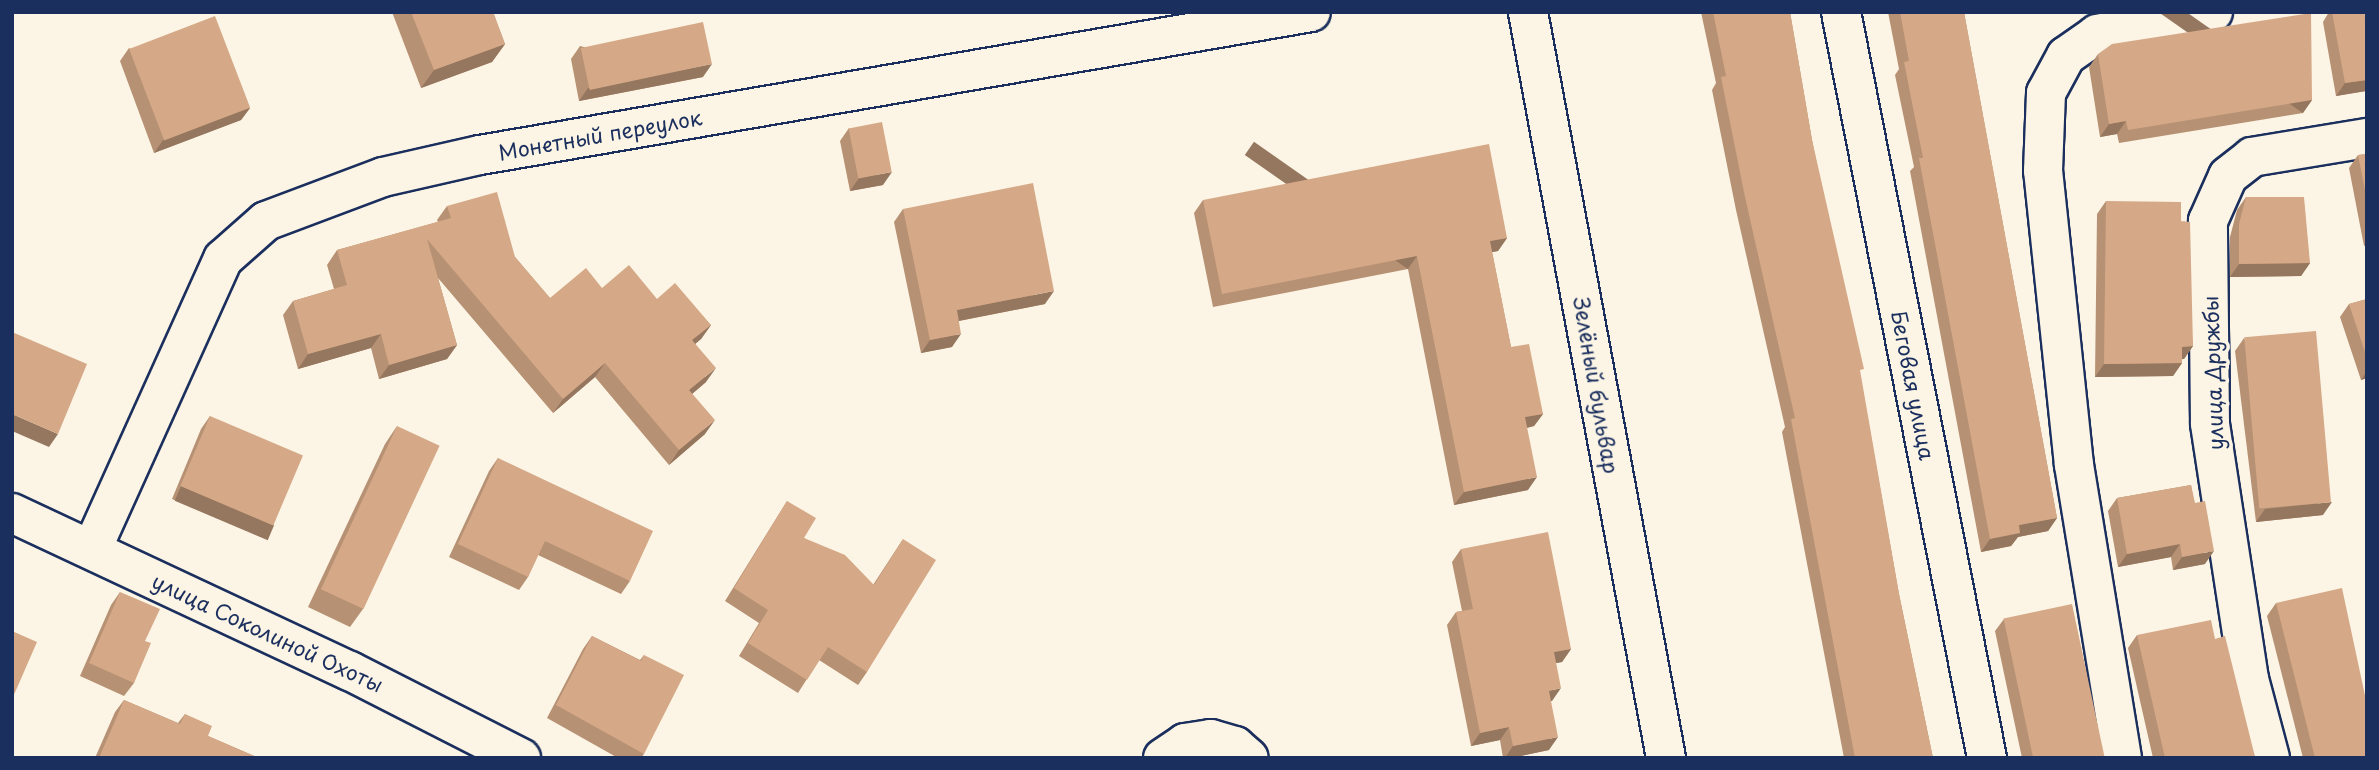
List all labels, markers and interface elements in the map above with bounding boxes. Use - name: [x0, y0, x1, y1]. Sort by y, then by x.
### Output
- street label: Монетный переулок: [496, 104, 704, 164]
- street label: Зелёный бульвар: [1569, 295, 1625, 475]
- street label: улица Дружбы: [2197, 295, 2227, 451]
- street label: Беговая улица: [1887, 308, 1941, 462]
- street label: улица Соколиной Охоты: [148, 567, 388, 697]

